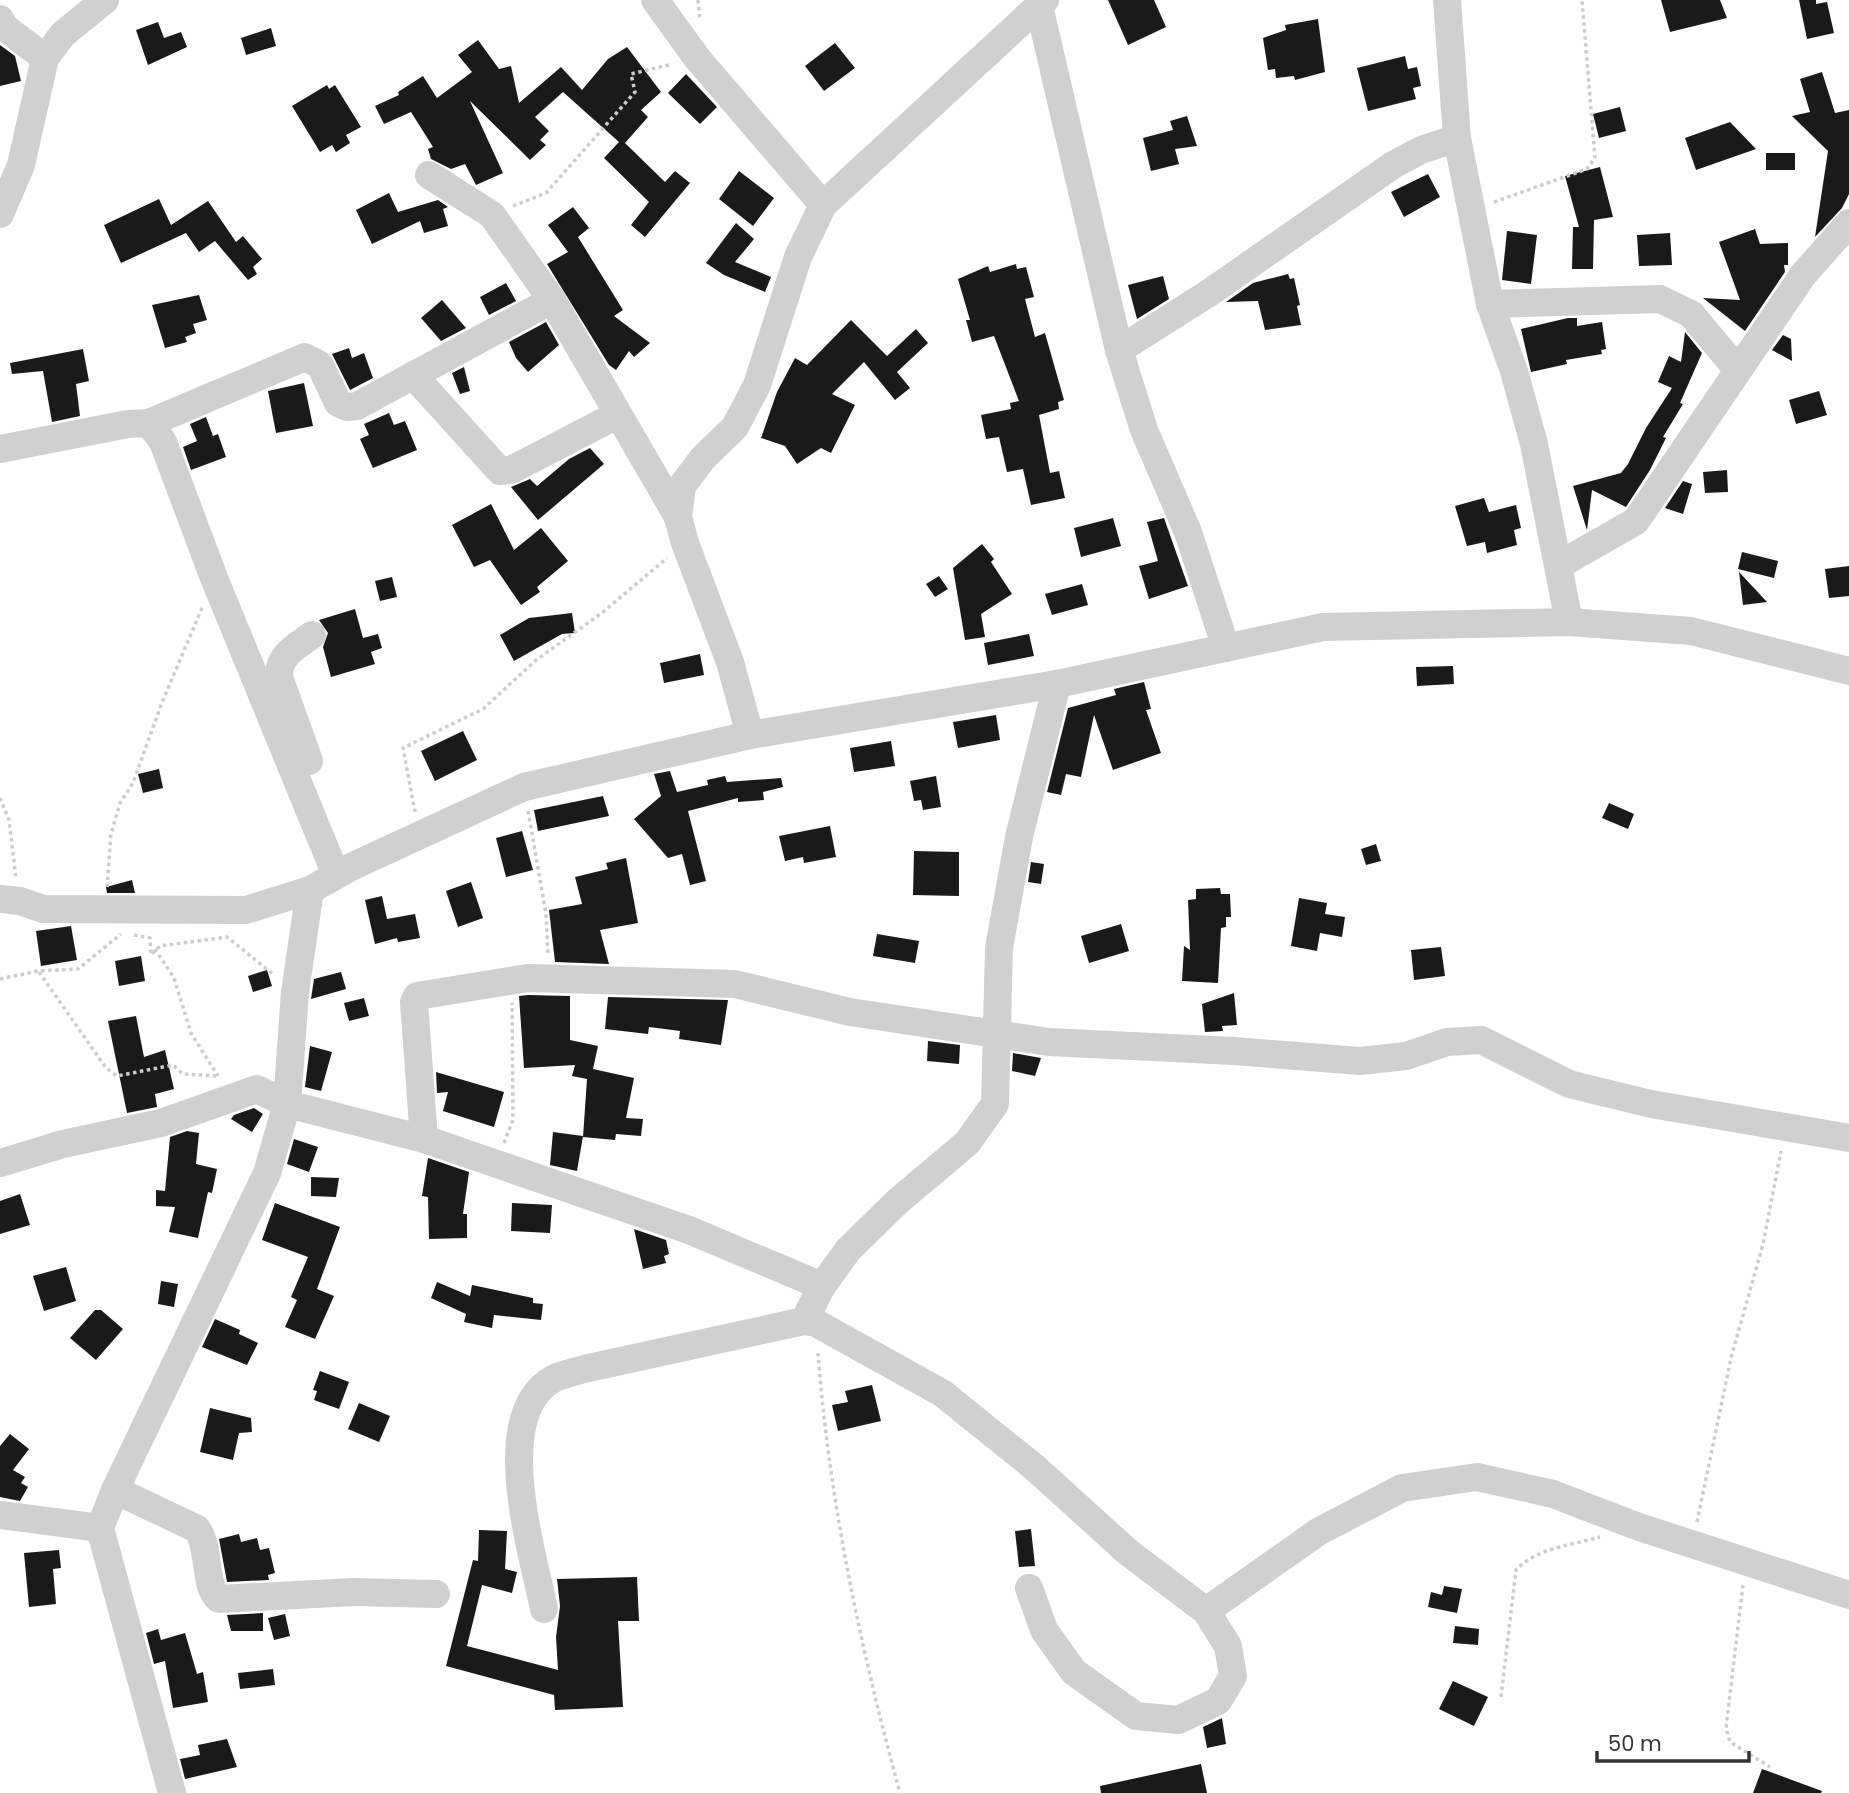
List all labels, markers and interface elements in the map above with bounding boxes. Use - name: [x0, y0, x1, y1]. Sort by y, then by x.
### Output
- scale bar: [1597, 1720, 1749, 1764]
- text: 50 m: [1608, 1729, 1662, 1758]

